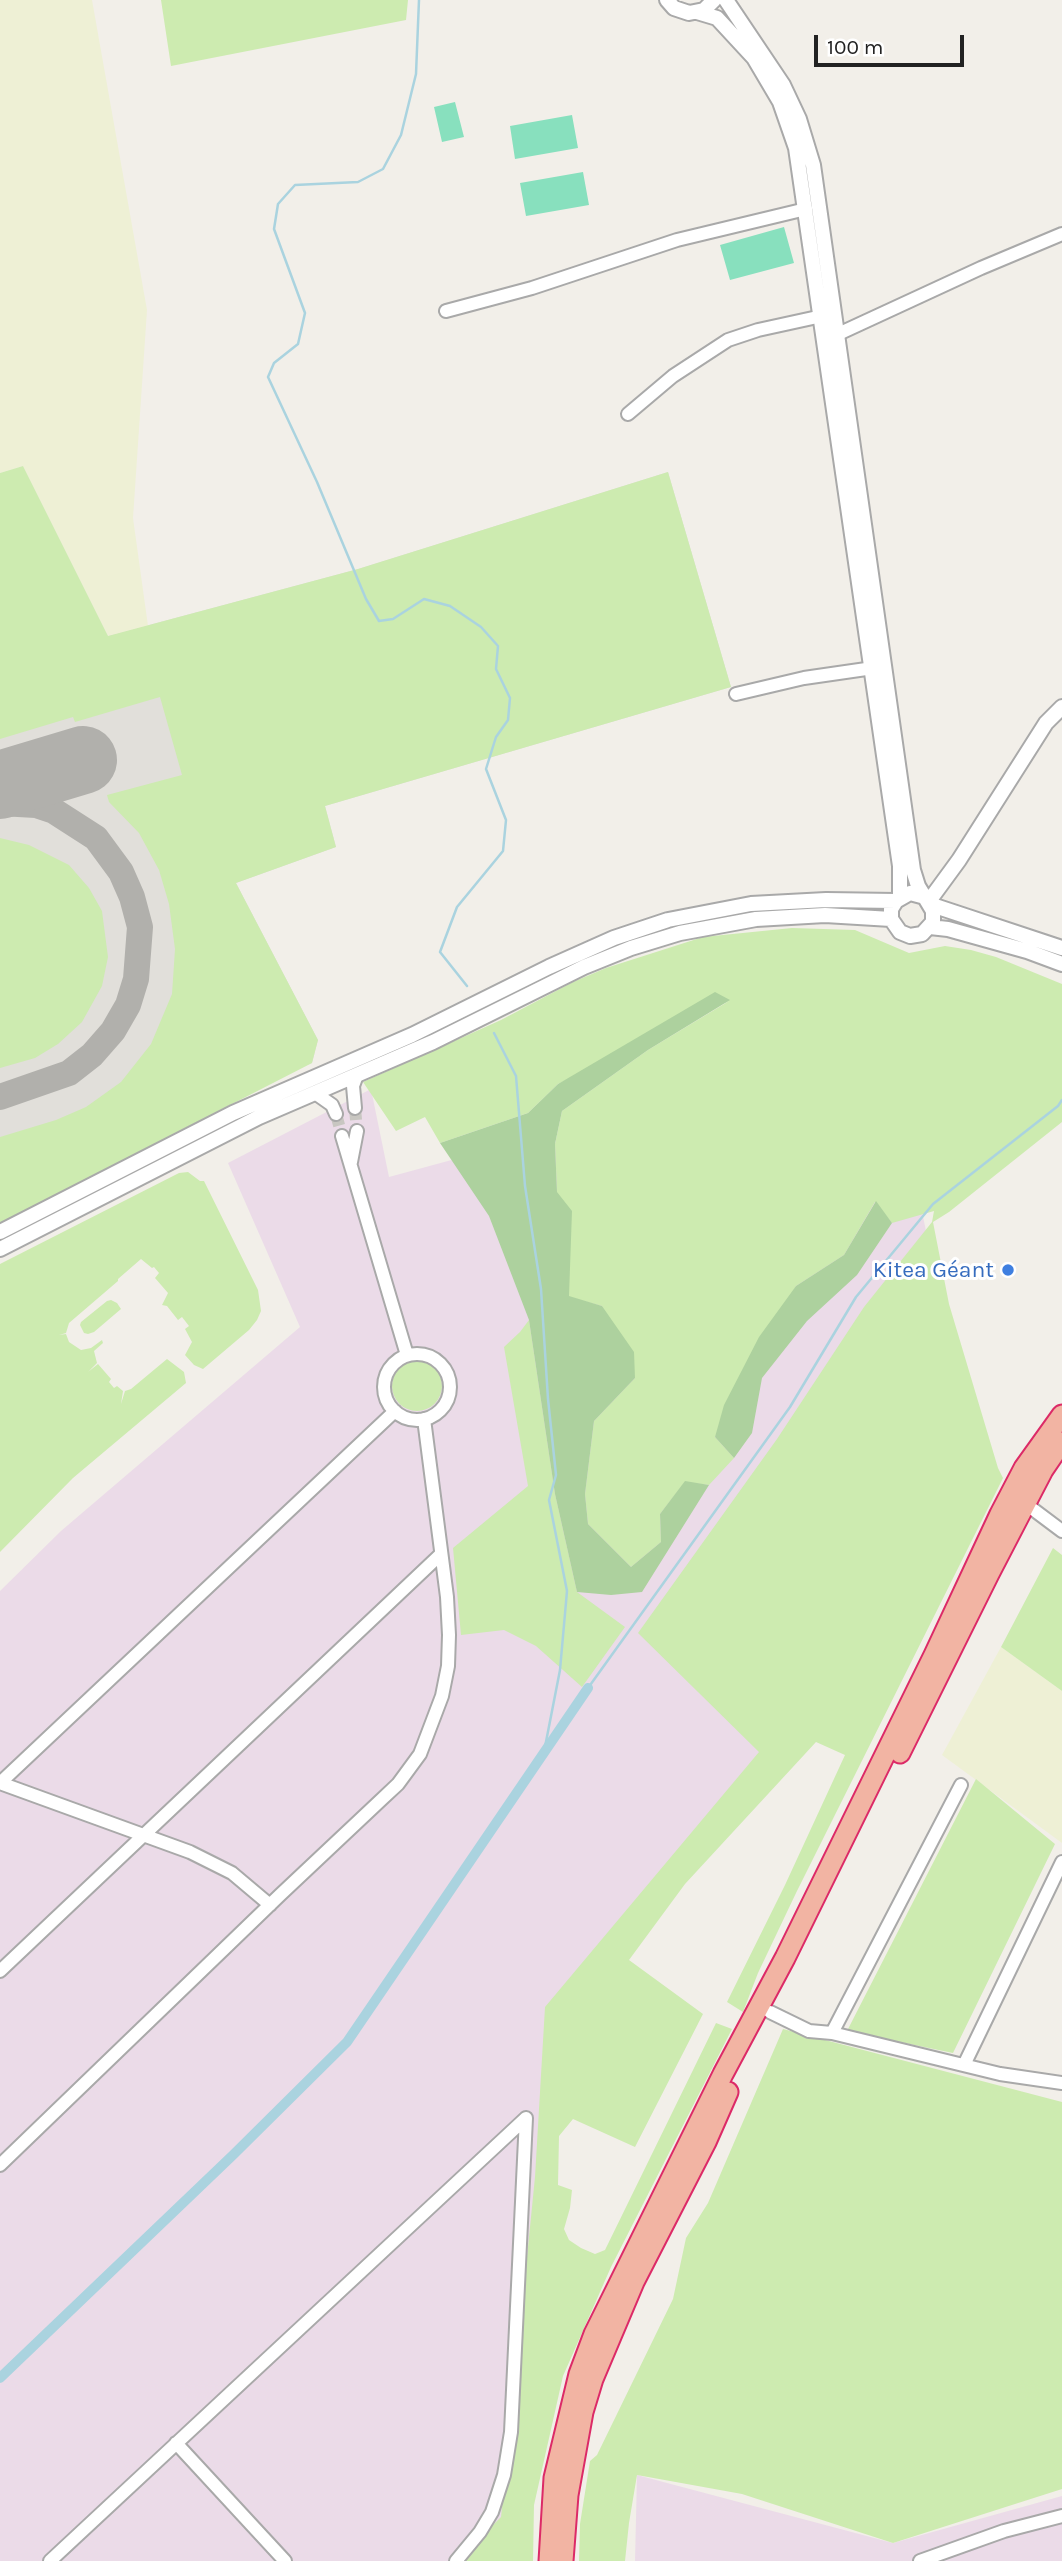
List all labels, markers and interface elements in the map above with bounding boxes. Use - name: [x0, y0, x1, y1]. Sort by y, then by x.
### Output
- scale bar: [817, 21, 968, 65]
- text: 100 m: [827, 35, 884, 59]
- place label: Kitea Géant: [873, 1256, 994, 1284]
- marker: Kitea Géant: [1000, 1262, 1016, 1278]

